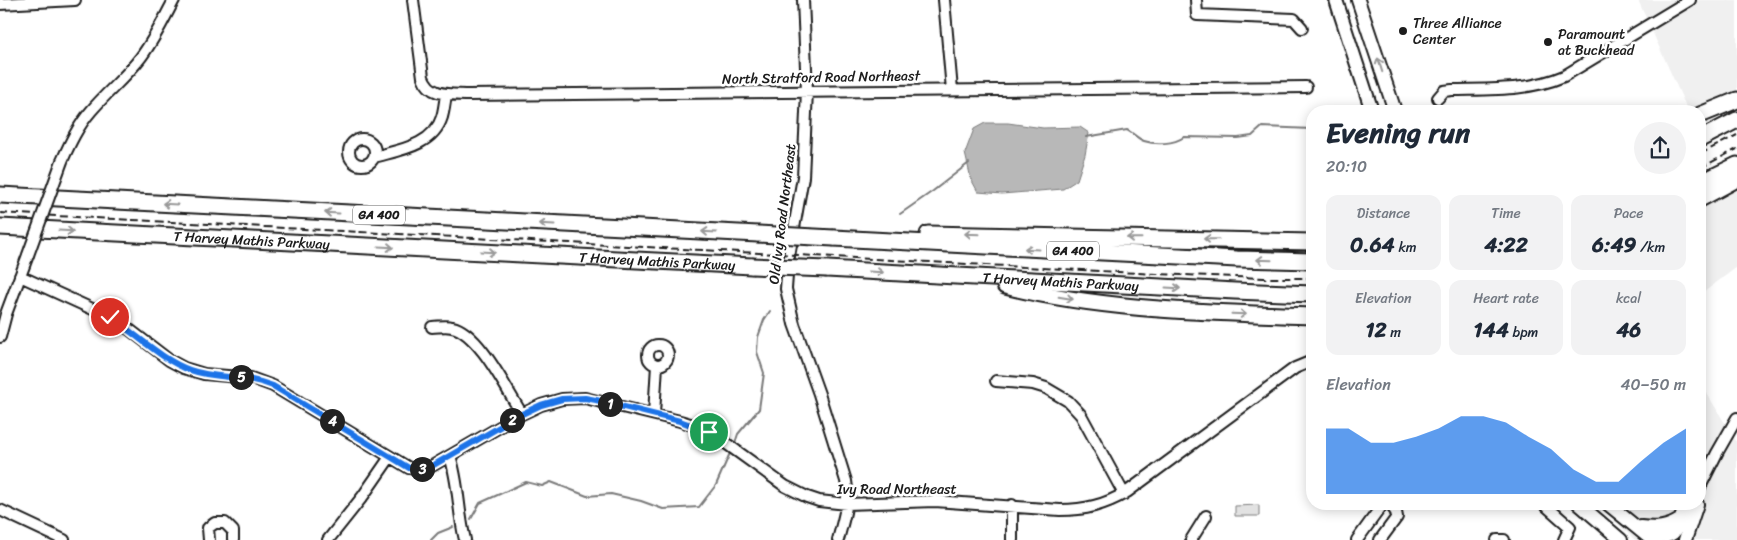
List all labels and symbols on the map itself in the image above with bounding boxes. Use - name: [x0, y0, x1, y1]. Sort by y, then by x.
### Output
- place label: Three Alliance Center: [1413, 11, 1502, 52]
- place label: Paramount at Buckhead: [1558, 22, 1636, 63]
- marker: Three Alliance Center: [1397, 25, 1409, 37]
- marker: Paramount at Buckhead: [1542, 36, 1554, 48]
- one-way arrow: [1375, 57, 1385, 73]
- street label: North Stratford Road Northeast: [722, 63, 922, 92]
- street label: Old Ivy Road Northeast: [761, 142, 804, 286]
- one-way arrow: [162, 200, 178, 209]
- road number: GA 400: [353, 206, 405, 224]
- one-way arrow: [324, 208, 340, 217]
- one-way arrow: [539, 219, 555, 228]
- street label: T Harvey Mathis Parkway: [173, 224, 331, 257]
- one-way arrow: [58, 226, 74, 235]
- one-way arrow: [701, 227, 718, 237]
- one-way arrow: [964, 229, 980, 239]
- one-way arrow: [1127, 233, 1143, 242]
- one-way arrow: [1204, 235, 1220, 244]
- road number: GA 400: [1047, 242, 1099, 260]
- one-way arrow: [377, 243, 393, 252]
- one-way arrow: [1024, 244, 1040, 253]
- street label: T Harvey Mathis Parkway: [578, 245, 737, 278]
- one-way arrow: [480, 248, 496, 257]
- one-way arrow: [1256, 255, 1272, 265]
- street label: T Harvey Mathis Parkway: [982, 265, 1140, 299]
- one-way arrow: [867, 267, 883, 276]
- one-way arrow: [1165, 283, 1181, 292]
- one-way arrow: [1058, 293, 1074, 303]
- pin: [89, 296, 131, 338]
- one-way arrow: [1231, 309, 1247, 318]
- pin: 5: [228, 364, 254, 390]
- pin: 1: [598, 392, 622, 416]
- pin: 4: [320, 408, 344, 434]
- pin: 2: [500, 408, 524, 432]
- pin: [688, 411, 730, 453]
- pin: 3: [410, 456, 434, 482]
- street label: Ivy Road Northeast: [836, 477, 957, 502]

